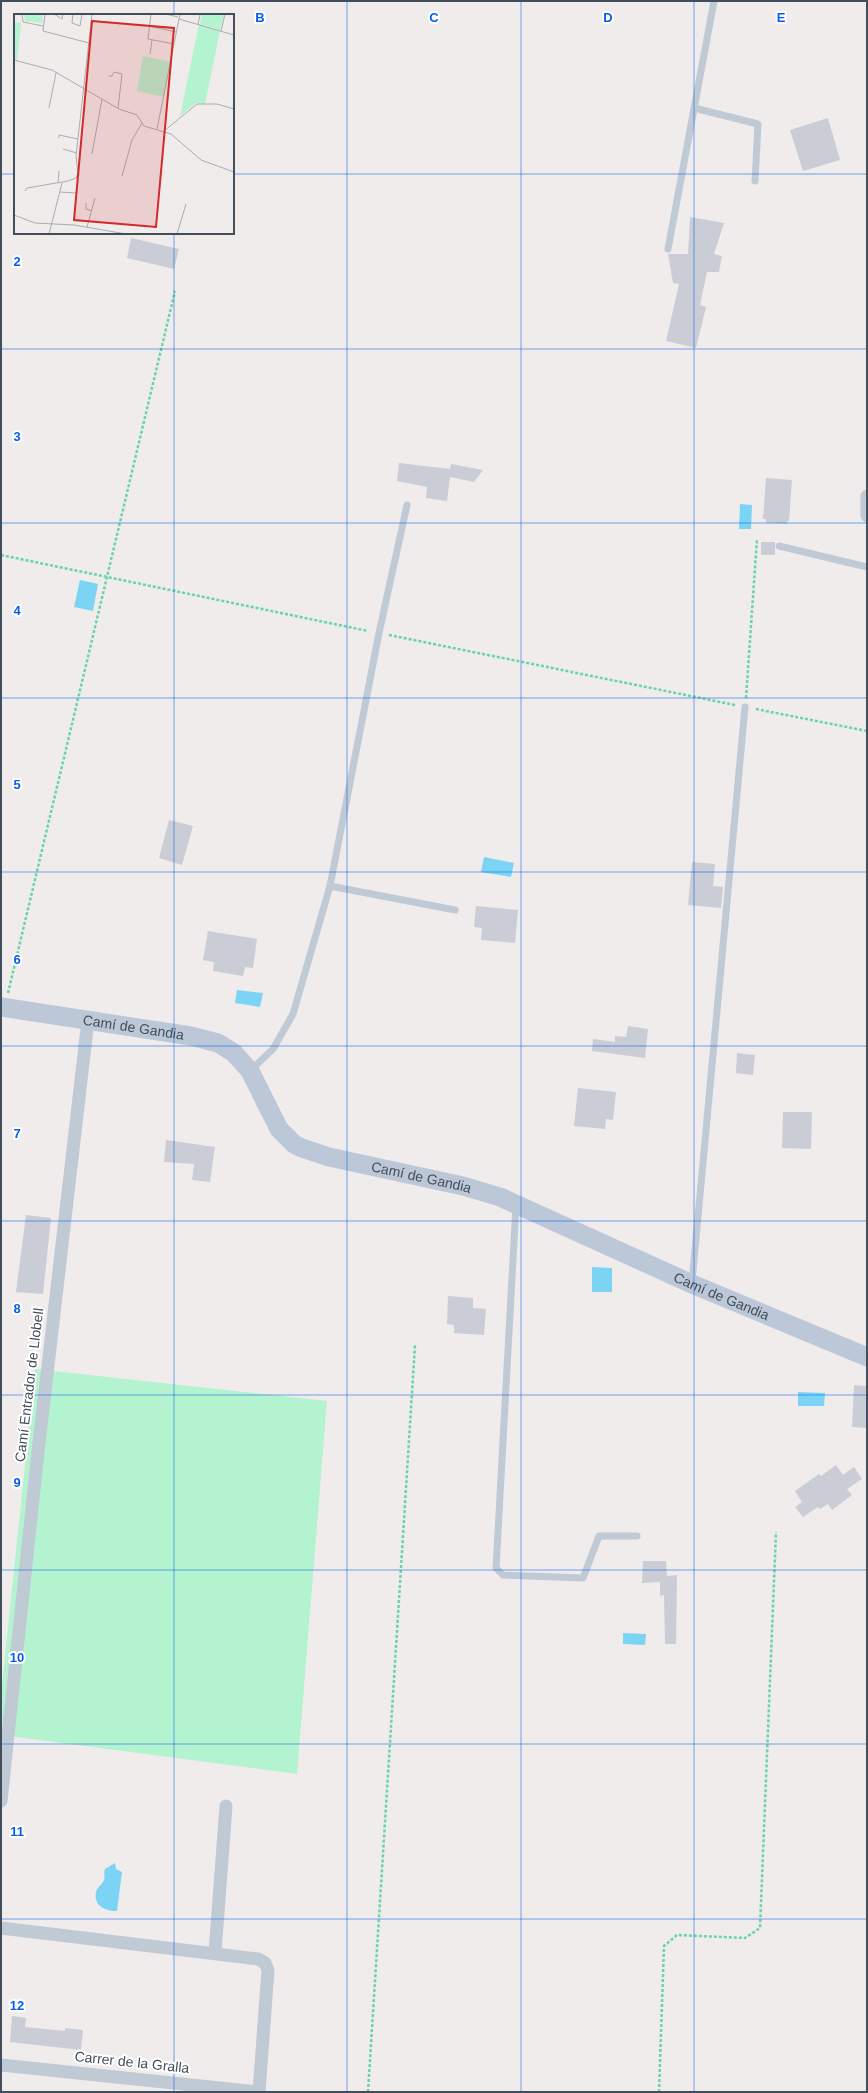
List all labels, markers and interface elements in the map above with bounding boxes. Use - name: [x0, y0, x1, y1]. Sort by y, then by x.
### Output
- text: B: [255, 10, 265, 25]
- text: C: [429, 10, 439, 25]
- text: D: [603, 10, 613, 25]
- text: E: [777, 10, 786, 25]
- inset map: [14, 14, 234, 234]
- text: 2: [13, 254, 21, 269]
- text: 3: [13, 429, 21, 444]
- text: 4: [13, 603, 21, 618]
- text: 5: [13, 777, 21, 792]
- text: 6: [13, 952, 21, 967]
- street label: Camí de Gandia: [82, 1012, 185, 1043]
- text: 7: [13, 1126, 21, 1141]
- street label: Camí de Gandia: [370, 1158, 474, 1196]
- street label: Camí de Gandia: [671, 1269, 772, 1323]
- text: 8: [13, 1301, 21, 1316]
- street label: Camí Entrador de Llobell: [12, 1307, 46, 1463]
- text: 9: [13, 1475, 21, 1490]
- text: 10: [10, 1650, 24, 1665]
- text: 11: [10, 1824, 24, 1839]
- text: 12: [10, 1998, 24, 2013]
- street label: Carrer de la Gralla: [74, 2048, 190, 2076]

